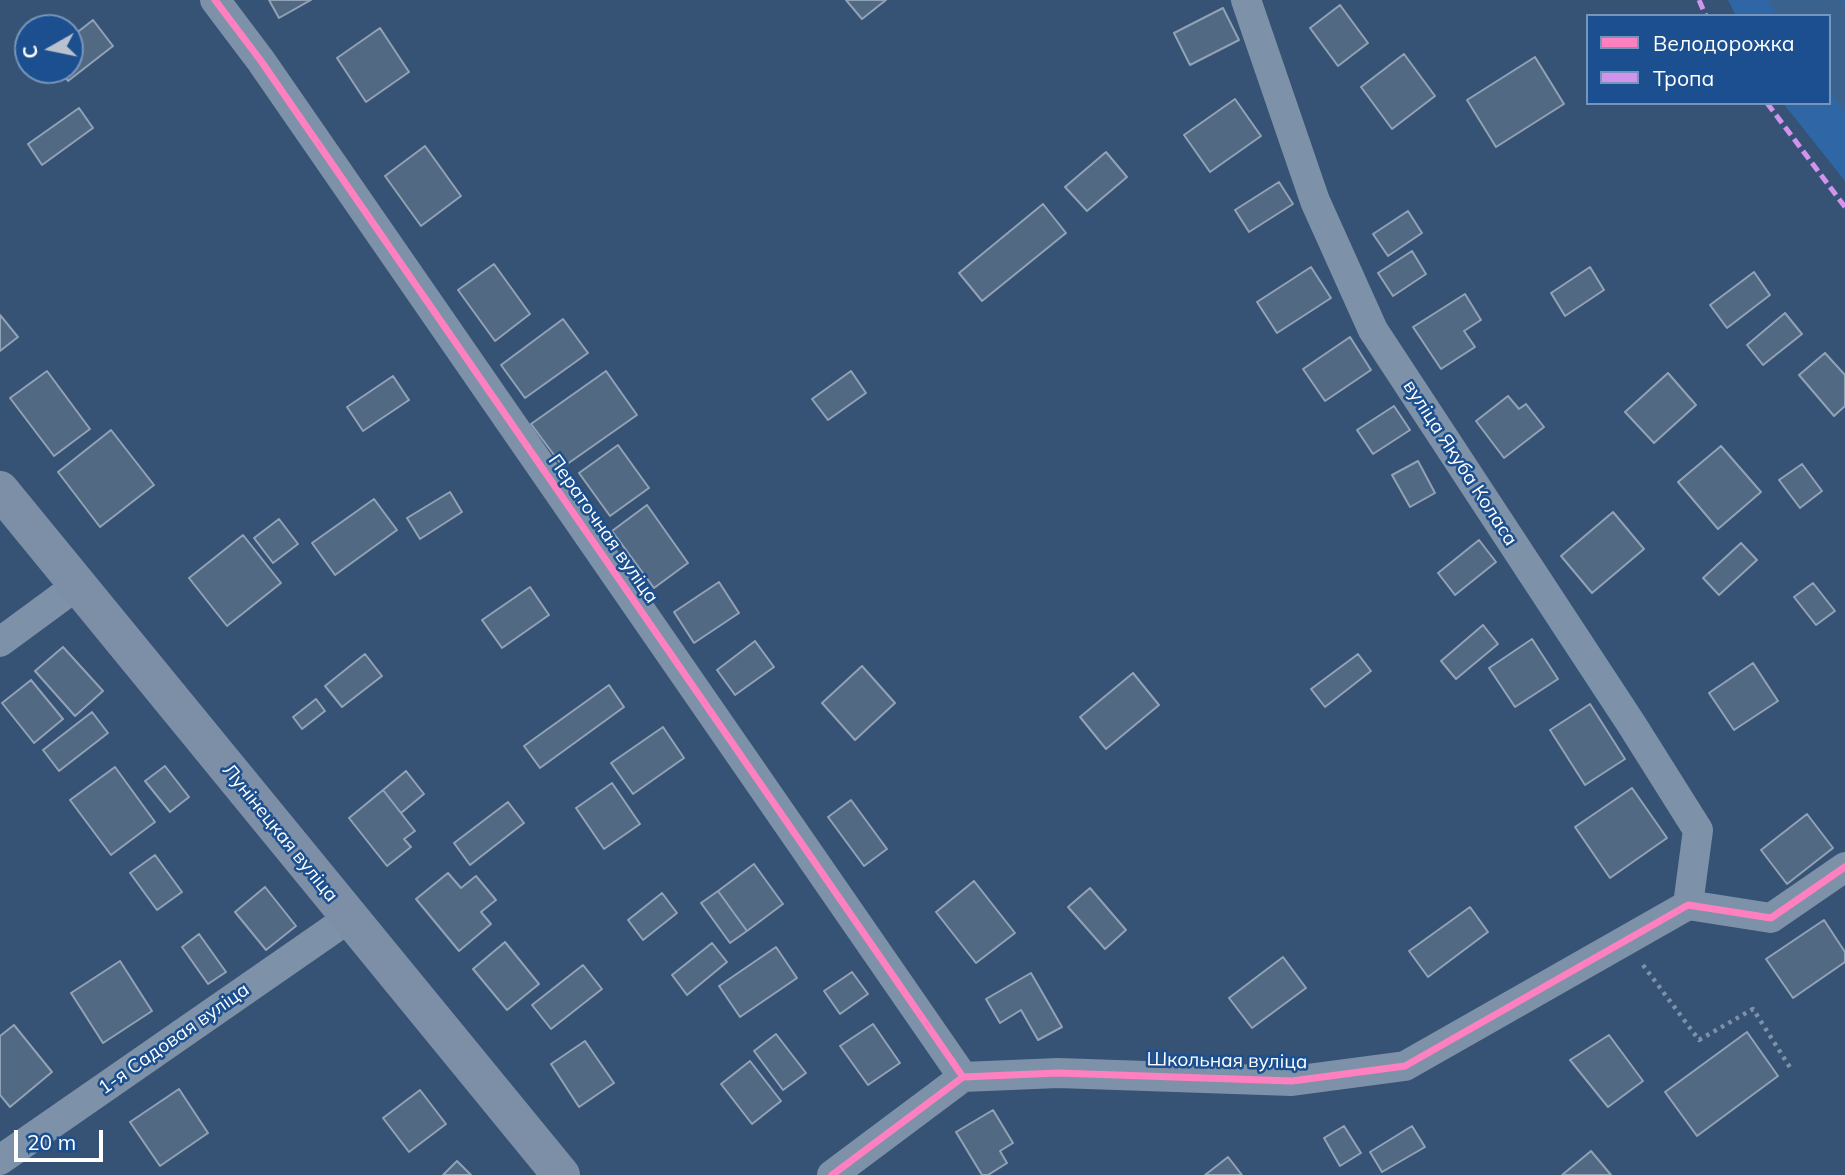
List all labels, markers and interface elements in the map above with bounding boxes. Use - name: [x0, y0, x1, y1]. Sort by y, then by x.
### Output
- north arrow: [14, 14, 84, 84]
- legend: [1586, 14, 1831, 105]
- text: Велодорожка: [1653, 30, 1795, 56]
- text: С: [17, 44, 43, 60]
- text: Тропа: [1653, 65, 1714, 91]
- street label: вуліца Якуба Коласа: [1398, 376, 1522, 550]
- street label: Ператочная вуліца: [543, 450, 663, 608]
- street label: Лунінецкая вуліца: [217, 759, 343, 907]
- street label: 1-я Садовая вуліца: [94, 978, 254, 1100]
- street label: Школьная вуліца: [1146, 1048, 1308, 1074]
- scale bar: [18, 1116, 107, 1160]
- text: 20 m: [27, 1129, 76, 1155]

